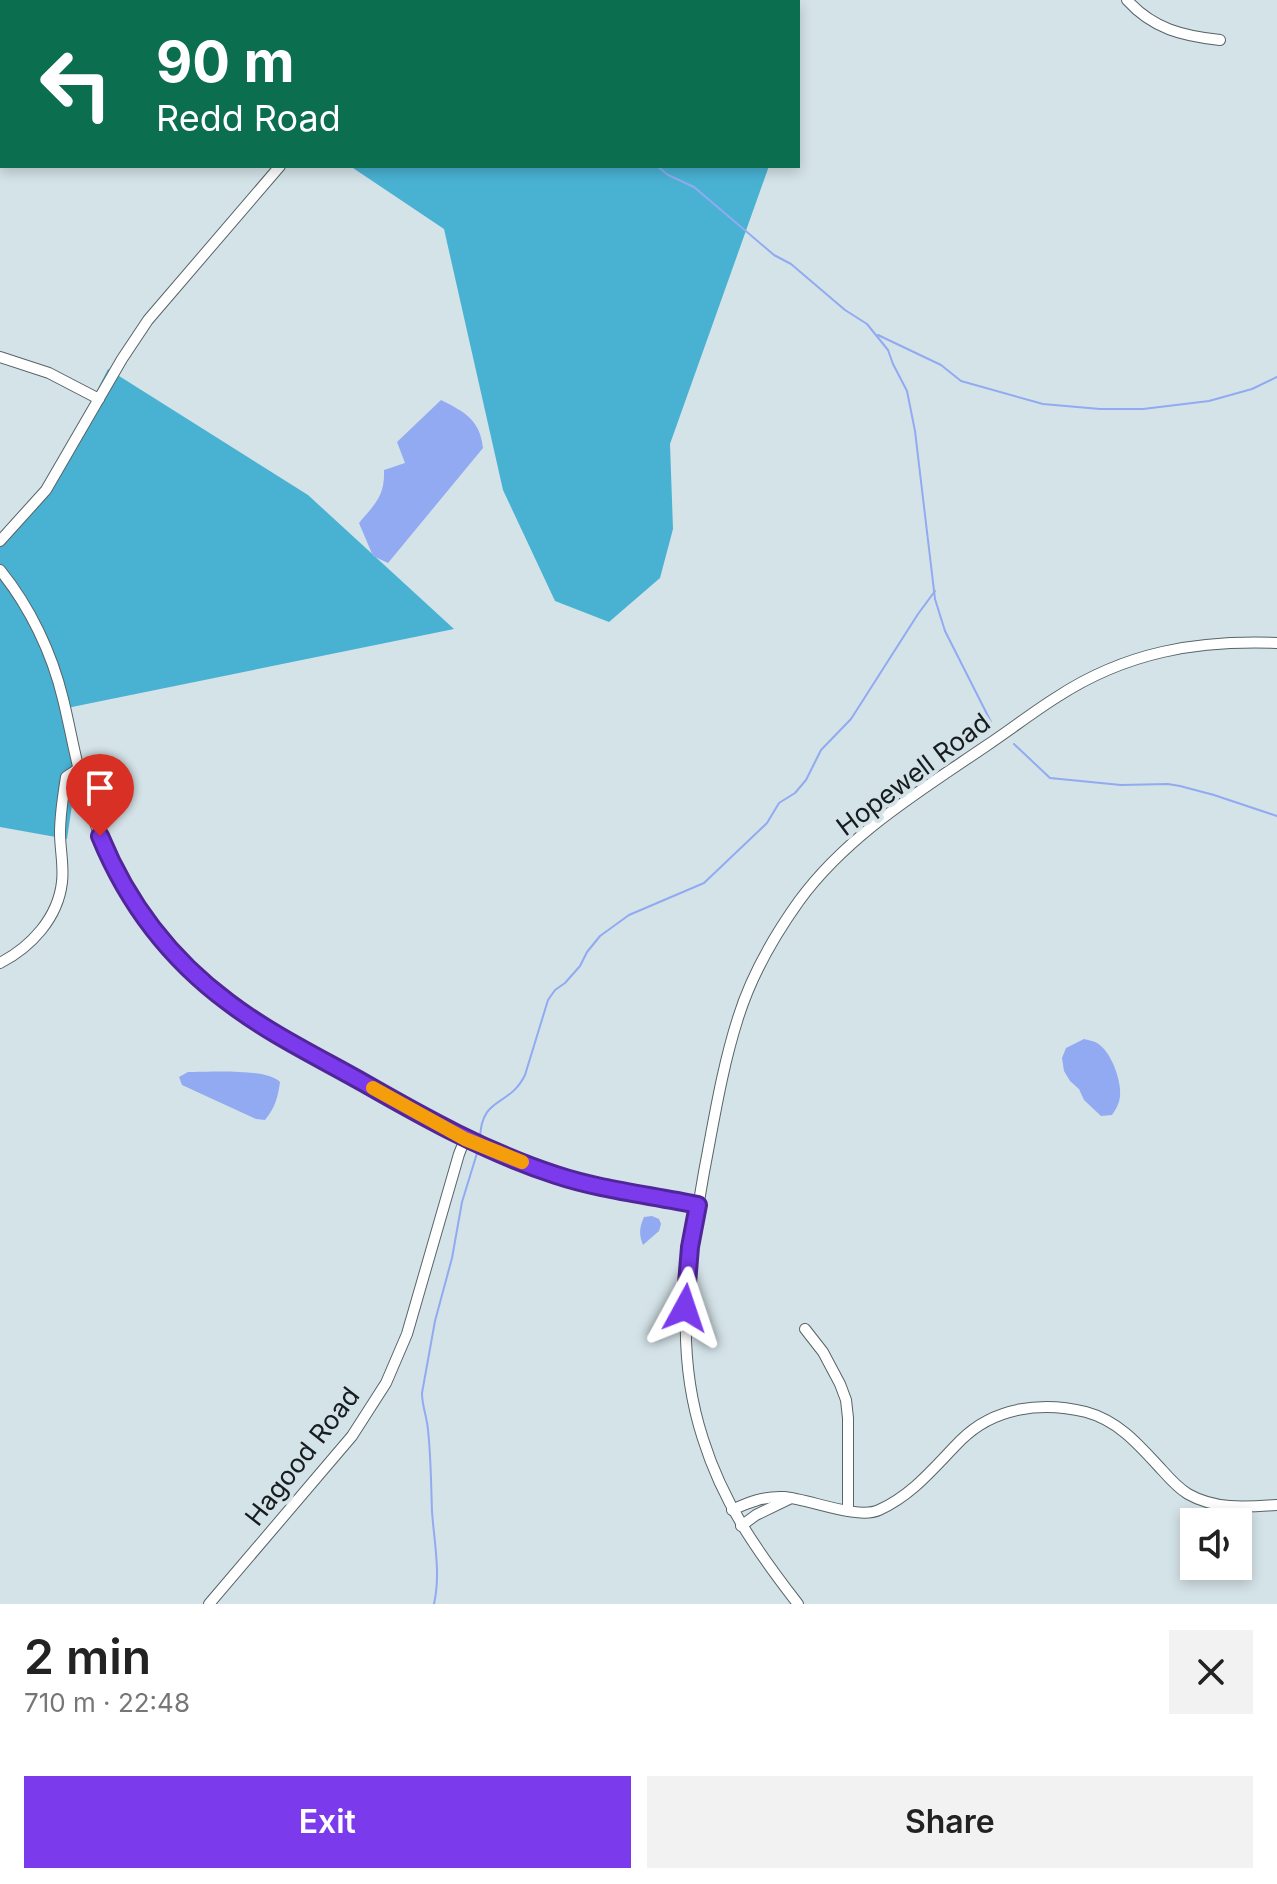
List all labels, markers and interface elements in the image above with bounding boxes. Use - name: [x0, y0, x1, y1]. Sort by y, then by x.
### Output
- text: 90 m: [156, 28, 295, 96]
- icon: left: [24, 32, 128, 136]
- text: Redd Road: [156, 96, 341, 140]
- street label: Hopewell Road: [830, 706, 996, 842]
- pin: [66, 754, 134, 836]
- icon: arrive: [78, 766, 122, 810]
- position arrow: [643, 1266, 727, 1350]
- street label: Hagood Road: [238, 1381, 366, 1531]
- map controls: [1180, 1508, 1252, 1580]
- button: sound: [1180, 1508, 1252, 1580]
- text: 2 min: [24, 1627, 151, 1686]
- button: close: [1169, 1630, 1253, 1714]
- text: 710 m · 22:48: [24, 1687, 190, 1718]
- button: Exit: [24, 1776, 631, 1868]
- button: Share: [647, 1776, 1253, 1868]

